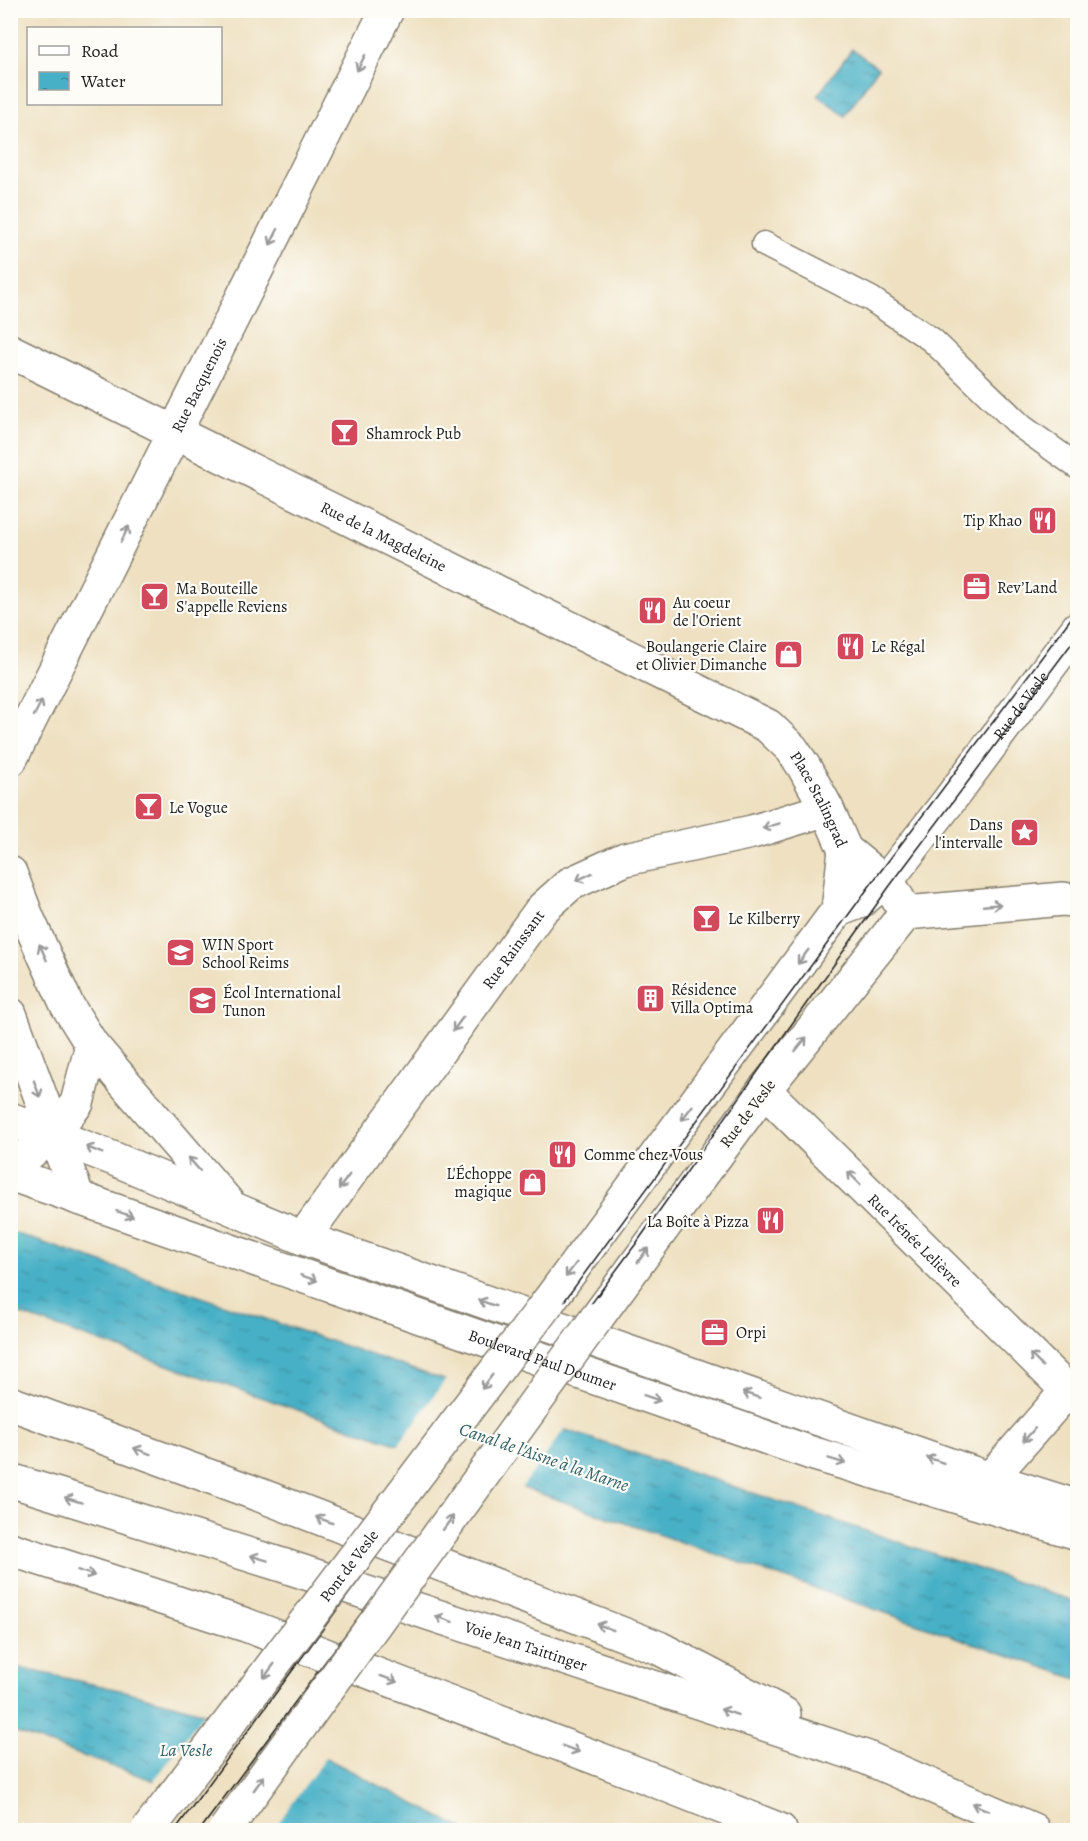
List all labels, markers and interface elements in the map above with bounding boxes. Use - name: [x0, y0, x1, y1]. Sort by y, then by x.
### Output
- legend: [27, 27, 222, 105]
- text: Road: [81, 39, 119, 63]
- one-way arrow: [355, 53, 366, 71]
- text: Water: [80, 69, 126, 93]
- one-way arrow: [267, 228, 279, 246]
- street label: Rue Bacquenois: [166, 334, 233, 436]
- bar icon: Shamrock Pub: [329, 417, 361, 449]
- place label: Shamrock Pub: [366, 423, 461, 445]
- street label: Rue de la Magdeleine: [317, 496, 450, 577]
- restaurant icon: Tip Khao: [1027, 504, 1059, 536]
- place label: Tip Khao: [964, 510, 1022, 532]
- one-way arrow: [120, 525, 131, 543]
- office icon: Rev’Land: [960, 571, 992, 603]
- place label: Rev’Land: [997, 577, 1058, 599]
- place label: Ma Bouteille S'appelle Reviens: [176, 578, 287, 618]
- bar icon: Ma Bouteille S'appelle Reviens: [139, 581, 171, 613]
- place label: Au coeur de l'Orient: [672, 592, 742, 632]
- restaurant icon: Au coeur de l'Orient: [636, 595, 668, 627]
- restaurant icon: Le Régal: [834, 630, 866, 662]
- place label: Boulangerie Claire et Olivier Dimanche: [636, 636, 767, 676]
- place label: Le Régal: [871, 636, 925, 658]
- shop icon: Boulangerie Claire et Olivier Dimanche: [772, 639, 804, 671]
- street label: Rue de Vesle: [988, 667, 1054, 745]
- one-way arrow: [33, 700, 44, 718]
- street label: Place Stalingrad: [784, 747, 853, 851]
- bar icon: Le Vogue: [132, 791, 164, 823]
- place label: Le Vogue: [169, 797, 228, 819]
- place label: Dans l'intervalle: [935, 814, 1003, 854]
- place icon: Dans l'intervalle: [1008, 817, 1040, 849]
- one-way arrow: [762, 821, 781, 832]
- one-way arrow: [575, 872, 593, 884]
- one-way arrow: [982, 899, 1002, 910]
- bar icon: Le Kilberry: [691, 902, 723, 934]
- street label: Rue Rainssant: [477, 906, 550, 994]
- place label: Le Kilberry: [728, 908, 801, 930]
- place label: WIN Sport School Reims: [201, 934, 289, 974]
- school or university icon: WIN Sport School Reims: [165, 937, 197, 969]
- one-way arrow: [36, 943, 48, 961]
- one-way arrow: [797, 948, 810, 964]
- place label: Résidence Villa Optima: [670, 979, 754, 1019]
- place label: Écol International Tunon: [223, 982, 341, 1022]
- building icon: Résidence Villa Optima: [634, 982, 666, 1014]
- school or university icon: Écol International Tunon: [186, 985, 218, 1017]
- one-way arrow: [452, 1015, 464, 1031]
- one-way arrow: [794, 1036, 807, 1052]
- street label: Rue de Vesle: [715, 1075, 781, 1152]
- one-way arrow: [32, 1079, 43, 1098]
- one-way arrow: [681, 1105, 694, 1121]
- restaurant icon: Comme chez Vous: [547, 1138, 579, 1170]
- one-way arrow: [85, 1144, 103, 1155]
- place label: Comme chez Vous: [584, 1144, 703, 1166]
- one-way arrow: [187, 1157, 201, 1172]
- place label: L'Échoppe magique: [446, 1163, 512, 1203]
- shop icon: L'Échoppe magique: [517, 1166, 549, 1198]
- one-way arrow: [846, 1170, 861, 1185]
- one-way arrow: [337, 1173, 350, 1189]
- street label: Rue Irénée Lelièvre: [863, 1189, 967, 1292]
- restaurant icon: La Boîte à Pizza: [754, 1205, 786, 1237]
- one-way arrow: [115, 1210, 134, 1221]
- place label: La Boîte à Pizza: [647, 1211, 750, 1233]
- one-way arrow: [637, 1248, 649, 1264]
- one-way arrow: [565, 1262, 578, 1278]
- one-way arrow: [299, 1274, 318, 1285]
- one-way arrow: [478, 1296, 497, 1307]
- office icon: Orpi: [699, 1316, 731, 1348]
- place label: Orpi: [736, 1322, 766, 1344]
- street label: Boulevard Paul Doumer: [465, 1325, 619, 1396]
- one-way arrow: [1029, 1353, 1043, 1368]
- one-way arrow: [481, 1373, 494, 1389]
- one-way arrow: [742, 1389, 760, 1400]
- one-way arrow: [642, 1393, 661, 1404]
- water label: Canal de l'Aisne à la Marne: [456, 1417, 632, 1497]
- one-way arrow: [1022, 1427, 1036, 1442]
- one-way arrow: [133, 1445, 152, 1456]
- one-way arrow: [926, 1453, 944, 1464]
- one-way arrow: [827, 1456, 846, 1467]
- one-way arrow: [64, 1493, 83, 1504]
- one-way arrow: [316, 1513, 334, 1524]
- one-way arrow: [441, 1516, 454, 1532]
- street label: Pont de Vesle: [315, 1525, 384, 1607]
- one-way arrow: [250, 1552, 269, 1563]
- one-way arrow: [76, 1569, 95, 1580]
- one-way arrow: [435, 1612, 454, 1623]
- street label: Voie Jean Taittinger: [461, 1616, 590, 1677]
- one-way arrow: [596, 1621, 614, 1632]
- one-way arrow: [262, 1663, 275, 1679]
- one-way arrow: [379, 1675, 398, 1686]
- one-way arrow: [720, 1706, 739, 1717]
- water label: La Vesle: [160, 1738, 213, 1762]
- one-way arrow: [562, 1744, 580, 1755]
- one-way arrow: [253, 1776, 265, 1792]
- one-way arrow: [971, 1801, 989, 1812]

